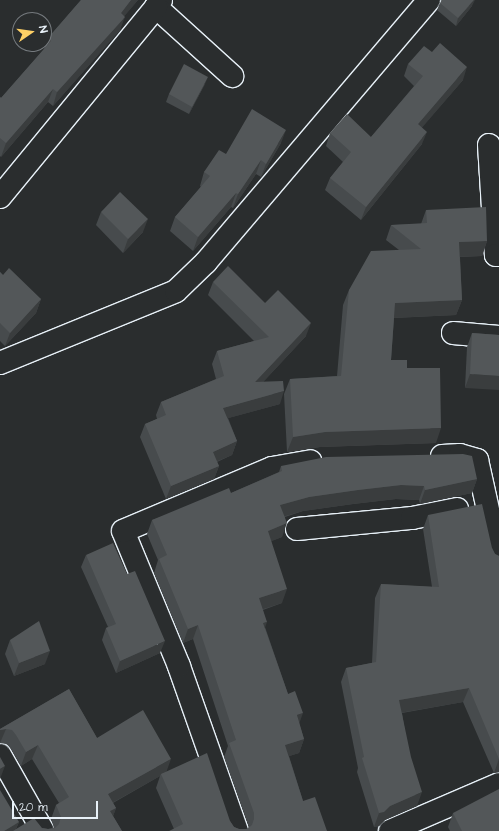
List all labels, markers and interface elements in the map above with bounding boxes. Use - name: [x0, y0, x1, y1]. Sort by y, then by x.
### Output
- north arrow: [12, 12, 52, 52]
- text: N: [35, 24, 51, 34]
- scale bar: [14, 793, 100, 819]
- text: 20 m: [19, 799, 48, 816]

